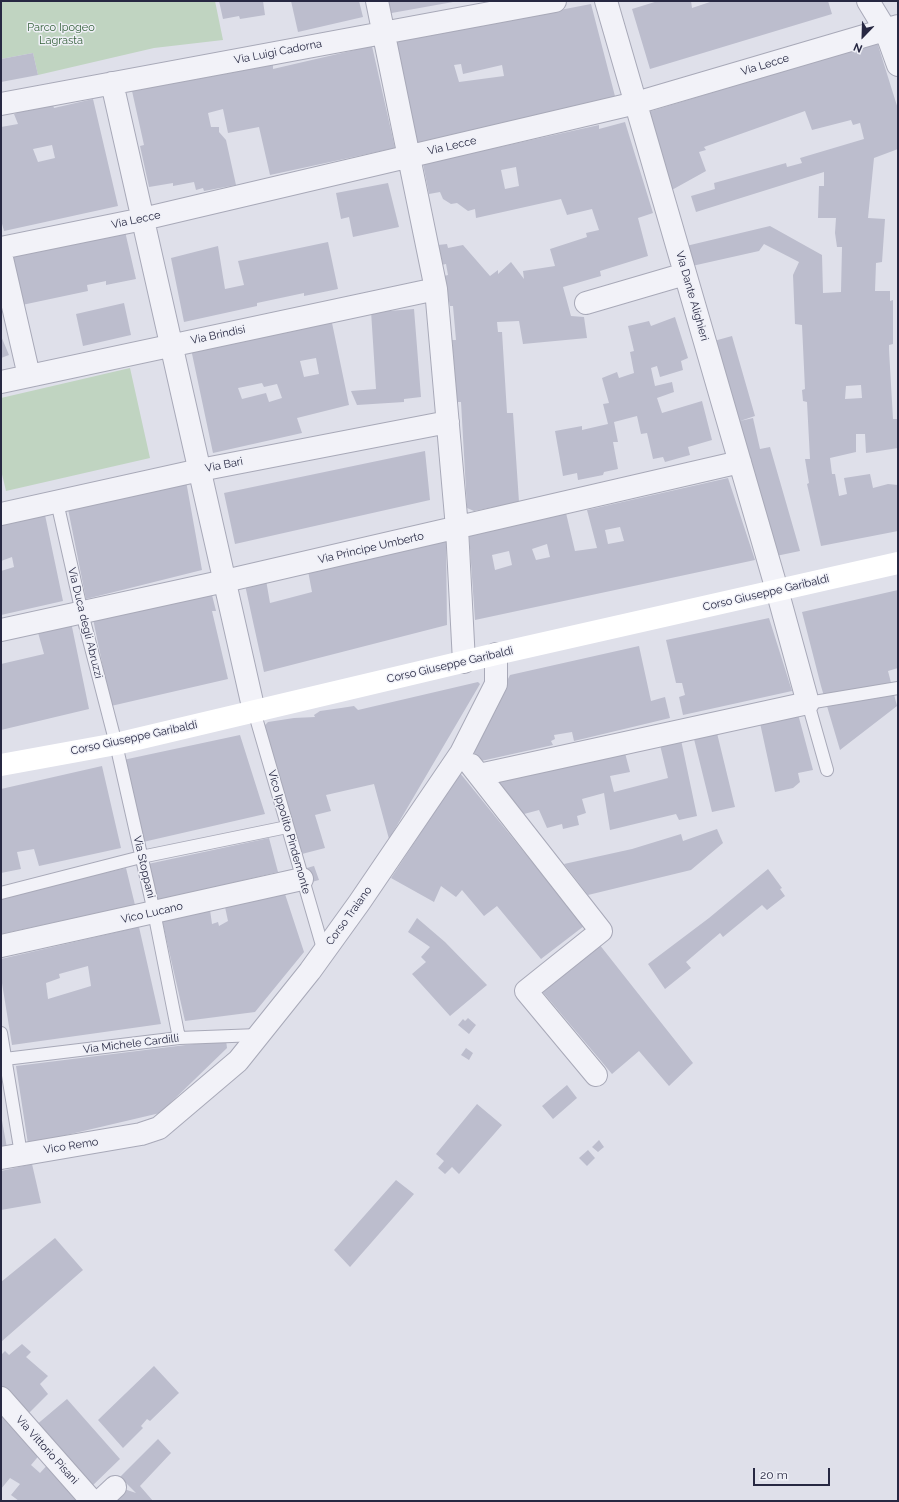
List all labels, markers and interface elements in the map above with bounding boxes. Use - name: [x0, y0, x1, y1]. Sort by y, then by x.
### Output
- north arrow: [843, 16, 883, 56]
- park label: Parco Ipogeo Lagrasta: [27, 21, 95, 47]
- street label: Via Luigi Cadorna: [233, 37, 323, 67]
- text: N: [852, 40, 865, 55]
- street label: Via Lecce: [739, 51, 791, 79]
- street label: Via Lecce: [426, 134, 478, 158]
- street label: Via Lecce: [110, 208, 162, 232]
- street label: Via Dante Alighieri: [673, 250, 711, 342]
- street label: Via Brindisi: [189, 323, 247, 347]
- street label: Via Bari: [204, 455, 244, 475]
- street label: Via Principe Umberto: [317, 529, 425, 567]
- street label: Via Duca degli Abruzzi: [65, 566, 105, 680]
- street label: Corso Giuseppe Garibaldi: [702, 572, 830, 614]
- street label: Corso Giuseppe Garibaldi: [386, 644, 514, 686]
- street label: Corso Giuseppe Garibaldi: [69, 718, 199, 758]
- street label: Vico Ippolito Pindemonte: [265, 768, 313, 896]
- street label: Via Stoppani: [130, 834, 158, 900]
- street label: Corso Traiano: [323, 884, 375, 948]
- street label: Vico Lucano: [120, 899, 184, 927]
- street label: Via Michele Cardilli: [82, 1032, 180, 1056]
- street label: Vico Remo: [43, 1135, 99, 1157]
- street label: Via Vittorio Pisani: [13, 1413, 81, 1487]
- scale bar: [755, 1460, 832, 1486]
- text: 20 m: [760, 1468, 788, 1482]

